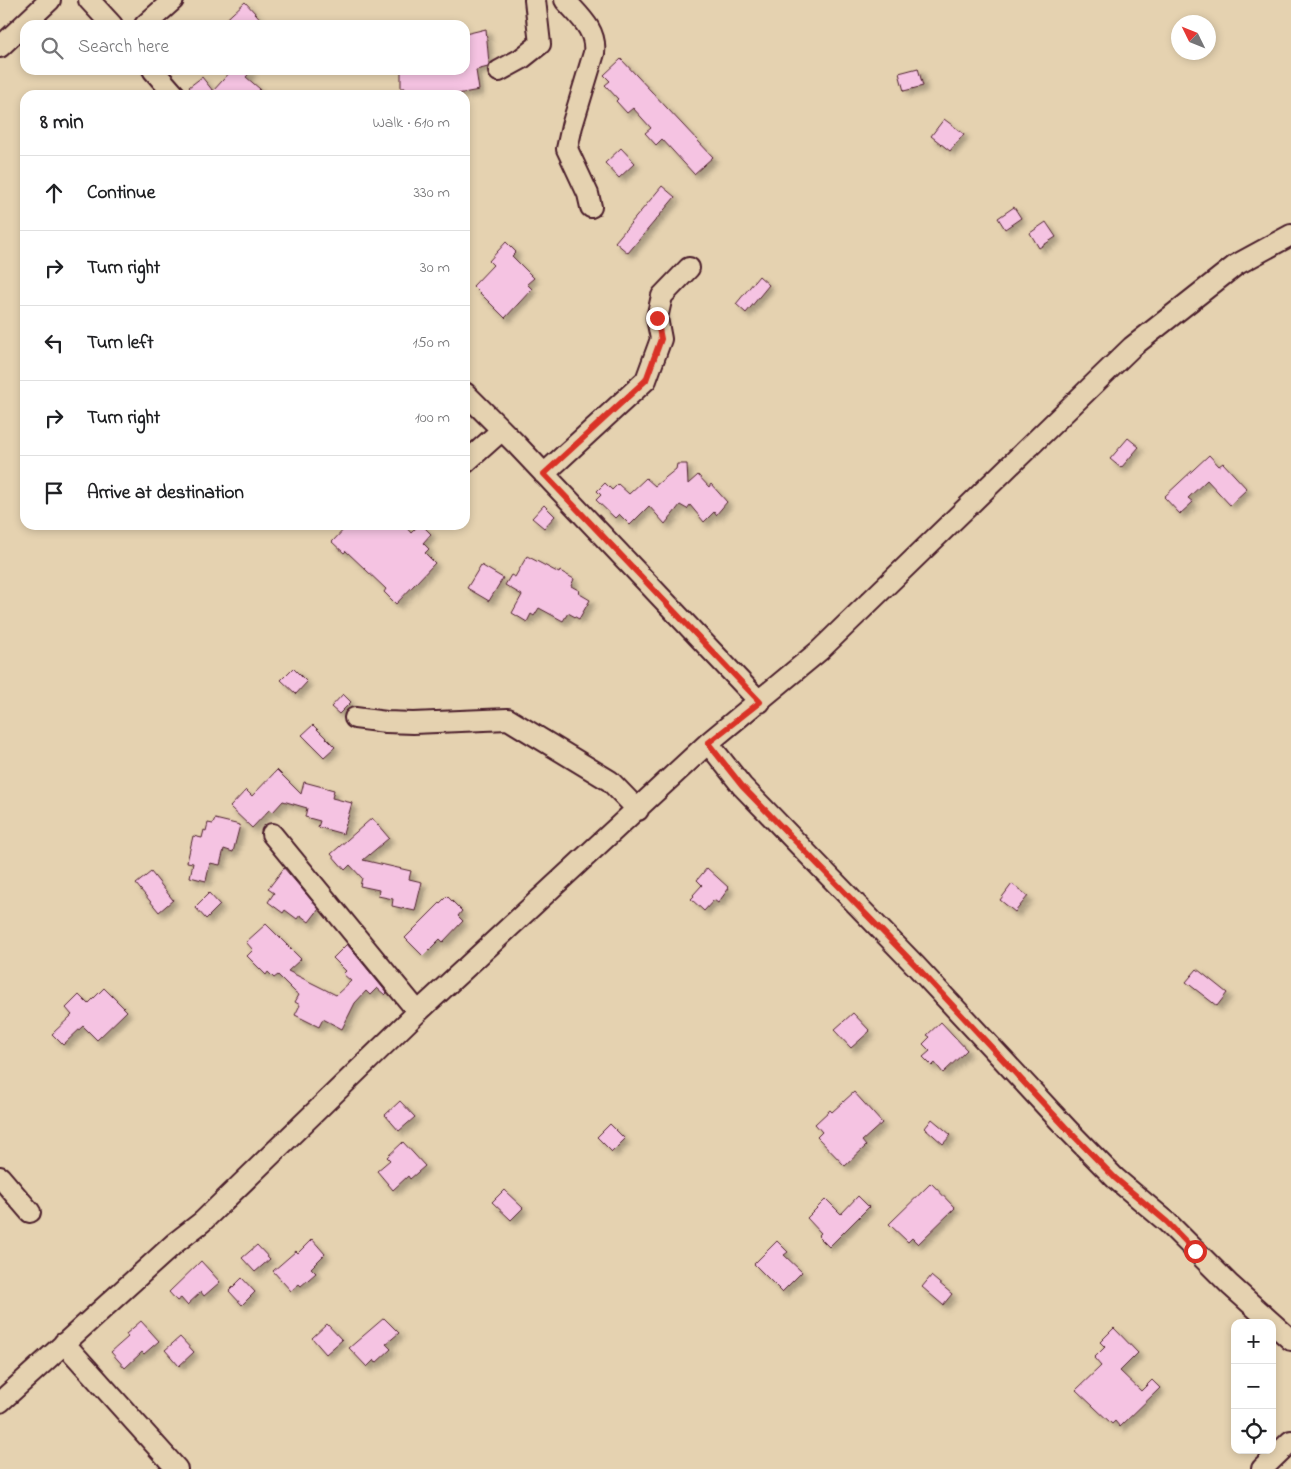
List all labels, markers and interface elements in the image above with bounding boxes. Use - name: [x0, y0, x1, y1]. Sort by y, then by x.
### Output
- north arrow: [1171, 15, 1216, 60]
- search box: [20, 20, 470, 75]
- icon: search: [38, 34, 66, 62]
- text: Search here: [78, 34, 169, 61]
- text: 8 min: [40, 108, 84, 138]
- text: Walk · 610 m: [372, 111, 450, 135]
- icon: ahead: [40, 179, 68, 207]
- text: Continue: [87, 180, 155, 207]
- text: 330 m: [413, 181, 450, 205]
- icon: right: [40, 254, 68, 282]
- text: Turn right: [87, 255, 160, 282]
- text: 30 m: [420, 256, 450, 280]
- route end: [646, 307, 669, 330]
- icon: left: [40, 329, 68, 357]
- text: Turn left: [87, 330, 154, 357]
- text: 150 m: [412, 331, 450, 355]
- icon: right: [40, 404, 68, 432]
- text: Turn right: [87, 405, 160, 432]
- text: 100 m: [415, 406, 450, 430]
- icon: arrive: [40, 479, 68, 507]
- text: Arrive at destination: [87, 480, 244, 507]
- route start: [1184, 1240, 1207, 1263]
- map controls: [1231, 1319, 1276, 1454]
- button: +: [1231, 1319, 1276, 1364]
- button: −: [1231, 1364, 1276, 1409]
- button: locate: [1231, 1409, 1276, 1454]

